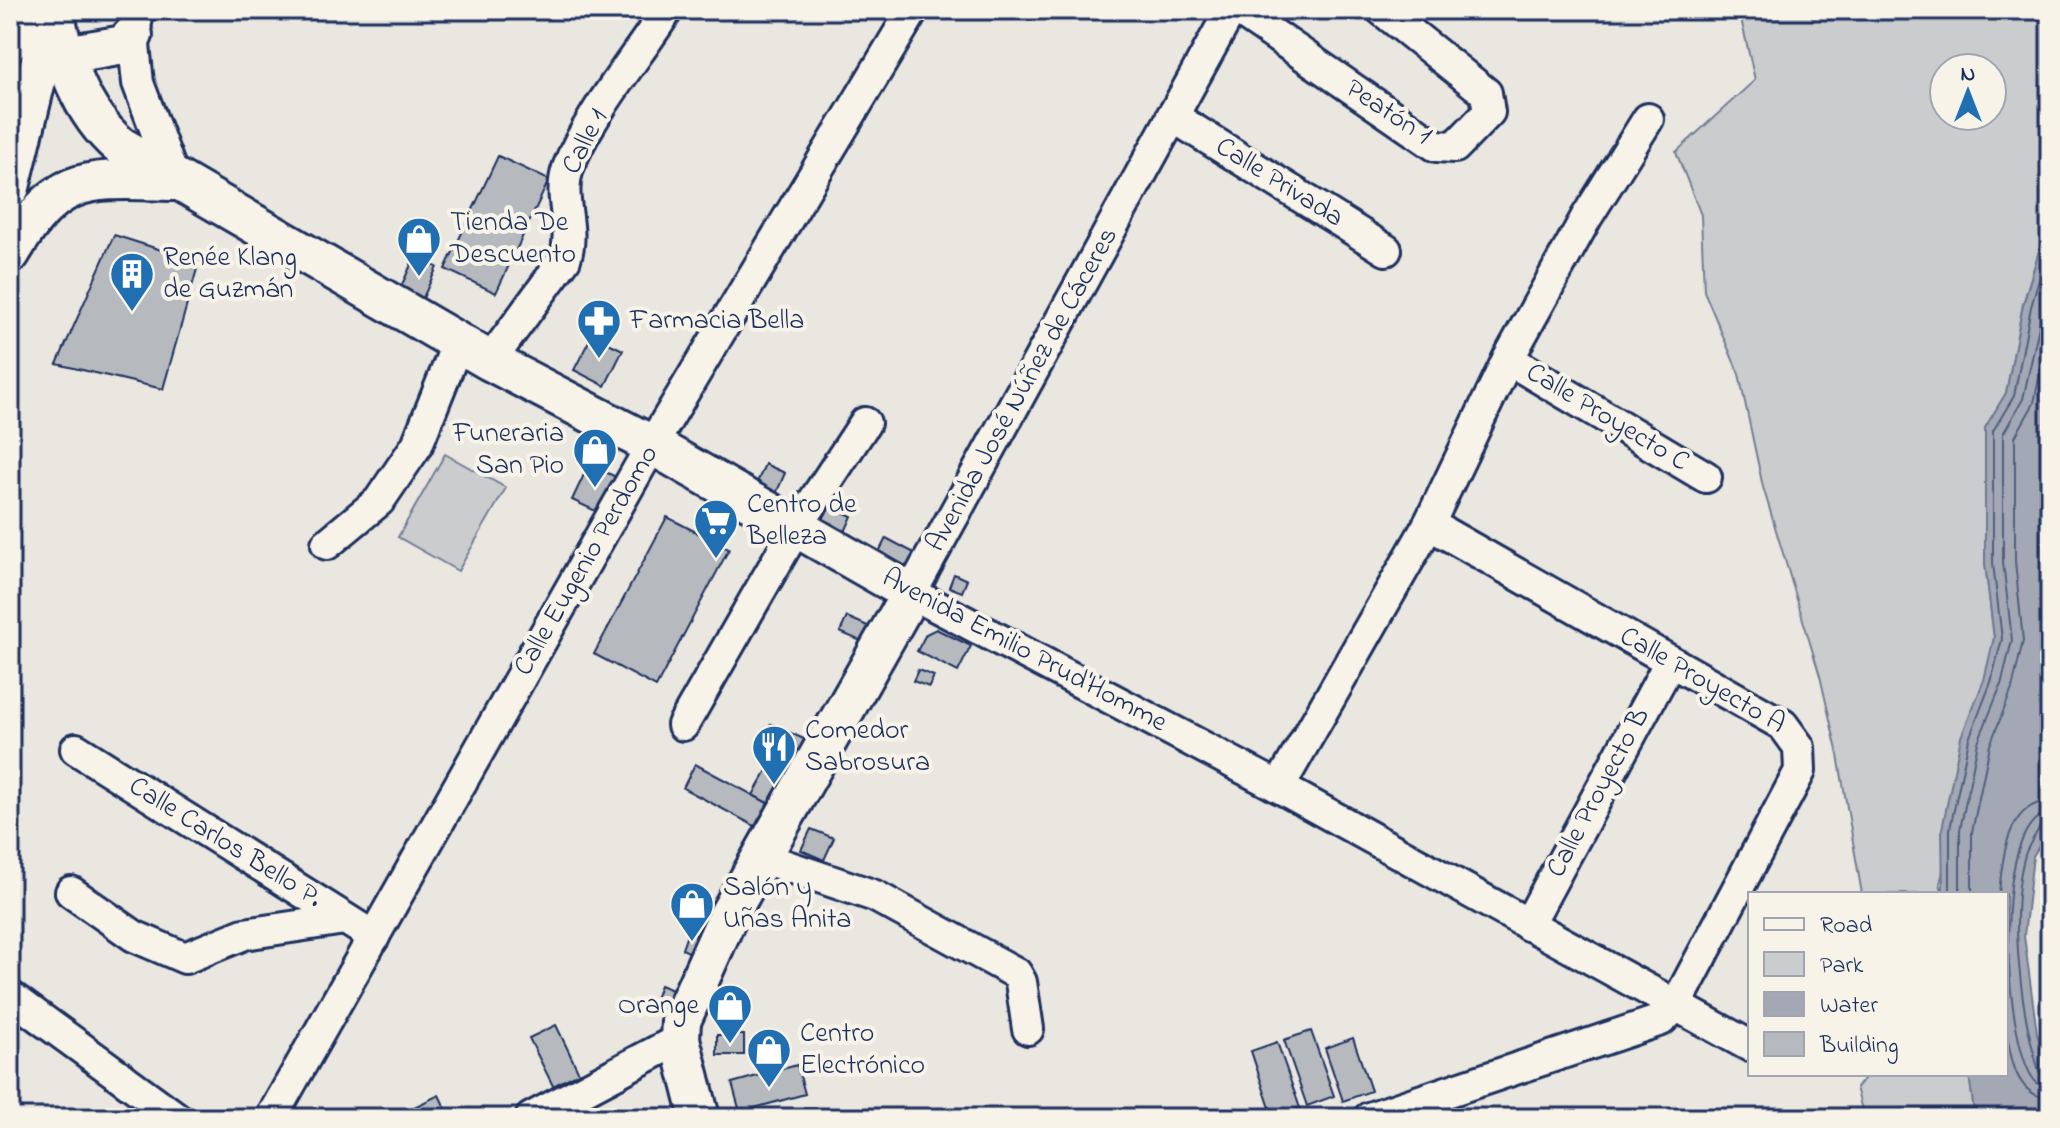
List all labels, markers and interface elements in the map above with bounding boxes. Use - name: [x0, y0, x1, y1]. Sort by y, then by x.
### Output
- north arrow: [1928, 52, 2008, 132]
- text: N: [1961, 59, 1975, 91]
- street label: Peatón 1: [1337, 70, 1439, 156]
- street label: Calle 1: [552, 102, 620, 182]
- street label: Calle Privada: [1207, 127, 1351, 239]
- place label: Tienda De Descuento: [449, 203, 576, 276]
- shop icon: Tienda De Descuento: [395, 215, 443, 278]
- street label: Avenida José Núñez de Cáceres: [917, 220, 1129, 560]
- place label: Renée Klang de Guzmán: [163, 238, 297, 311]
- building icon: Renée Klang de Guzmán: [108, 250, 156, 313]
- pharmacy icon: Farmacia Bella: [575, 297, 623, 360]
- place label: Farmacia Bella: [629, 301, 804, 342]
- street label: Calle Proyecto C: [1518, 353, 1696, 483]
- place label: Funeraria San Pio: [452, 414, 564, 487]
- shop icon: Funeraria San Pio: [571, 426, 619, 489]
- street label: Calle Eugenio Perdomo: [504, 438, 670, 684]
- place label: Centro de Belleza: [746, 485, 857, 558]
- supermarket icon: Centro de Belleza: [692, 497, 740, 560]
- street label: Avenida Emilio Prud'Homme: [874, 558, 1174, 744]
- street label: Calle Proyecto A: [1611, 617, 1793, 745]
- street label: Calle Proyecto B: [1537, 701, 1661, 885]
- place label: Comedor Sabrosura: [805, 711, 930, 784]
- restaurant icon: Comedor Sabrosura: [750, 723, 798, 786]
- street label: Calle Carlos Bello P.: [120, 767, 330, 919]
- place label: Salón y Uñas Anita: [723, 868, 852, 941]
- shop icon: Salón y Uñas Anita: [668, 880, 716, 943]
- legend: [1748, 892, 2008, 1076]
- text: Road: [1820, 909, 1873, 944]
- text: Park: [1820, 949, 1864, 984]
- shop icon: Orange: [706, 982, 754, 1045]
- place label: Orange: [618, 986, 699, 1027]
- text: Water: [1820, 989, 1878, 1024]
- place label: Centro Electrónico: [800, 1014, 925, 1087]
- shop icon: Centro Electrónico: [745, 1026, 793, 1089]
- text: Building: [1819, 1029, 1899, 1064]

